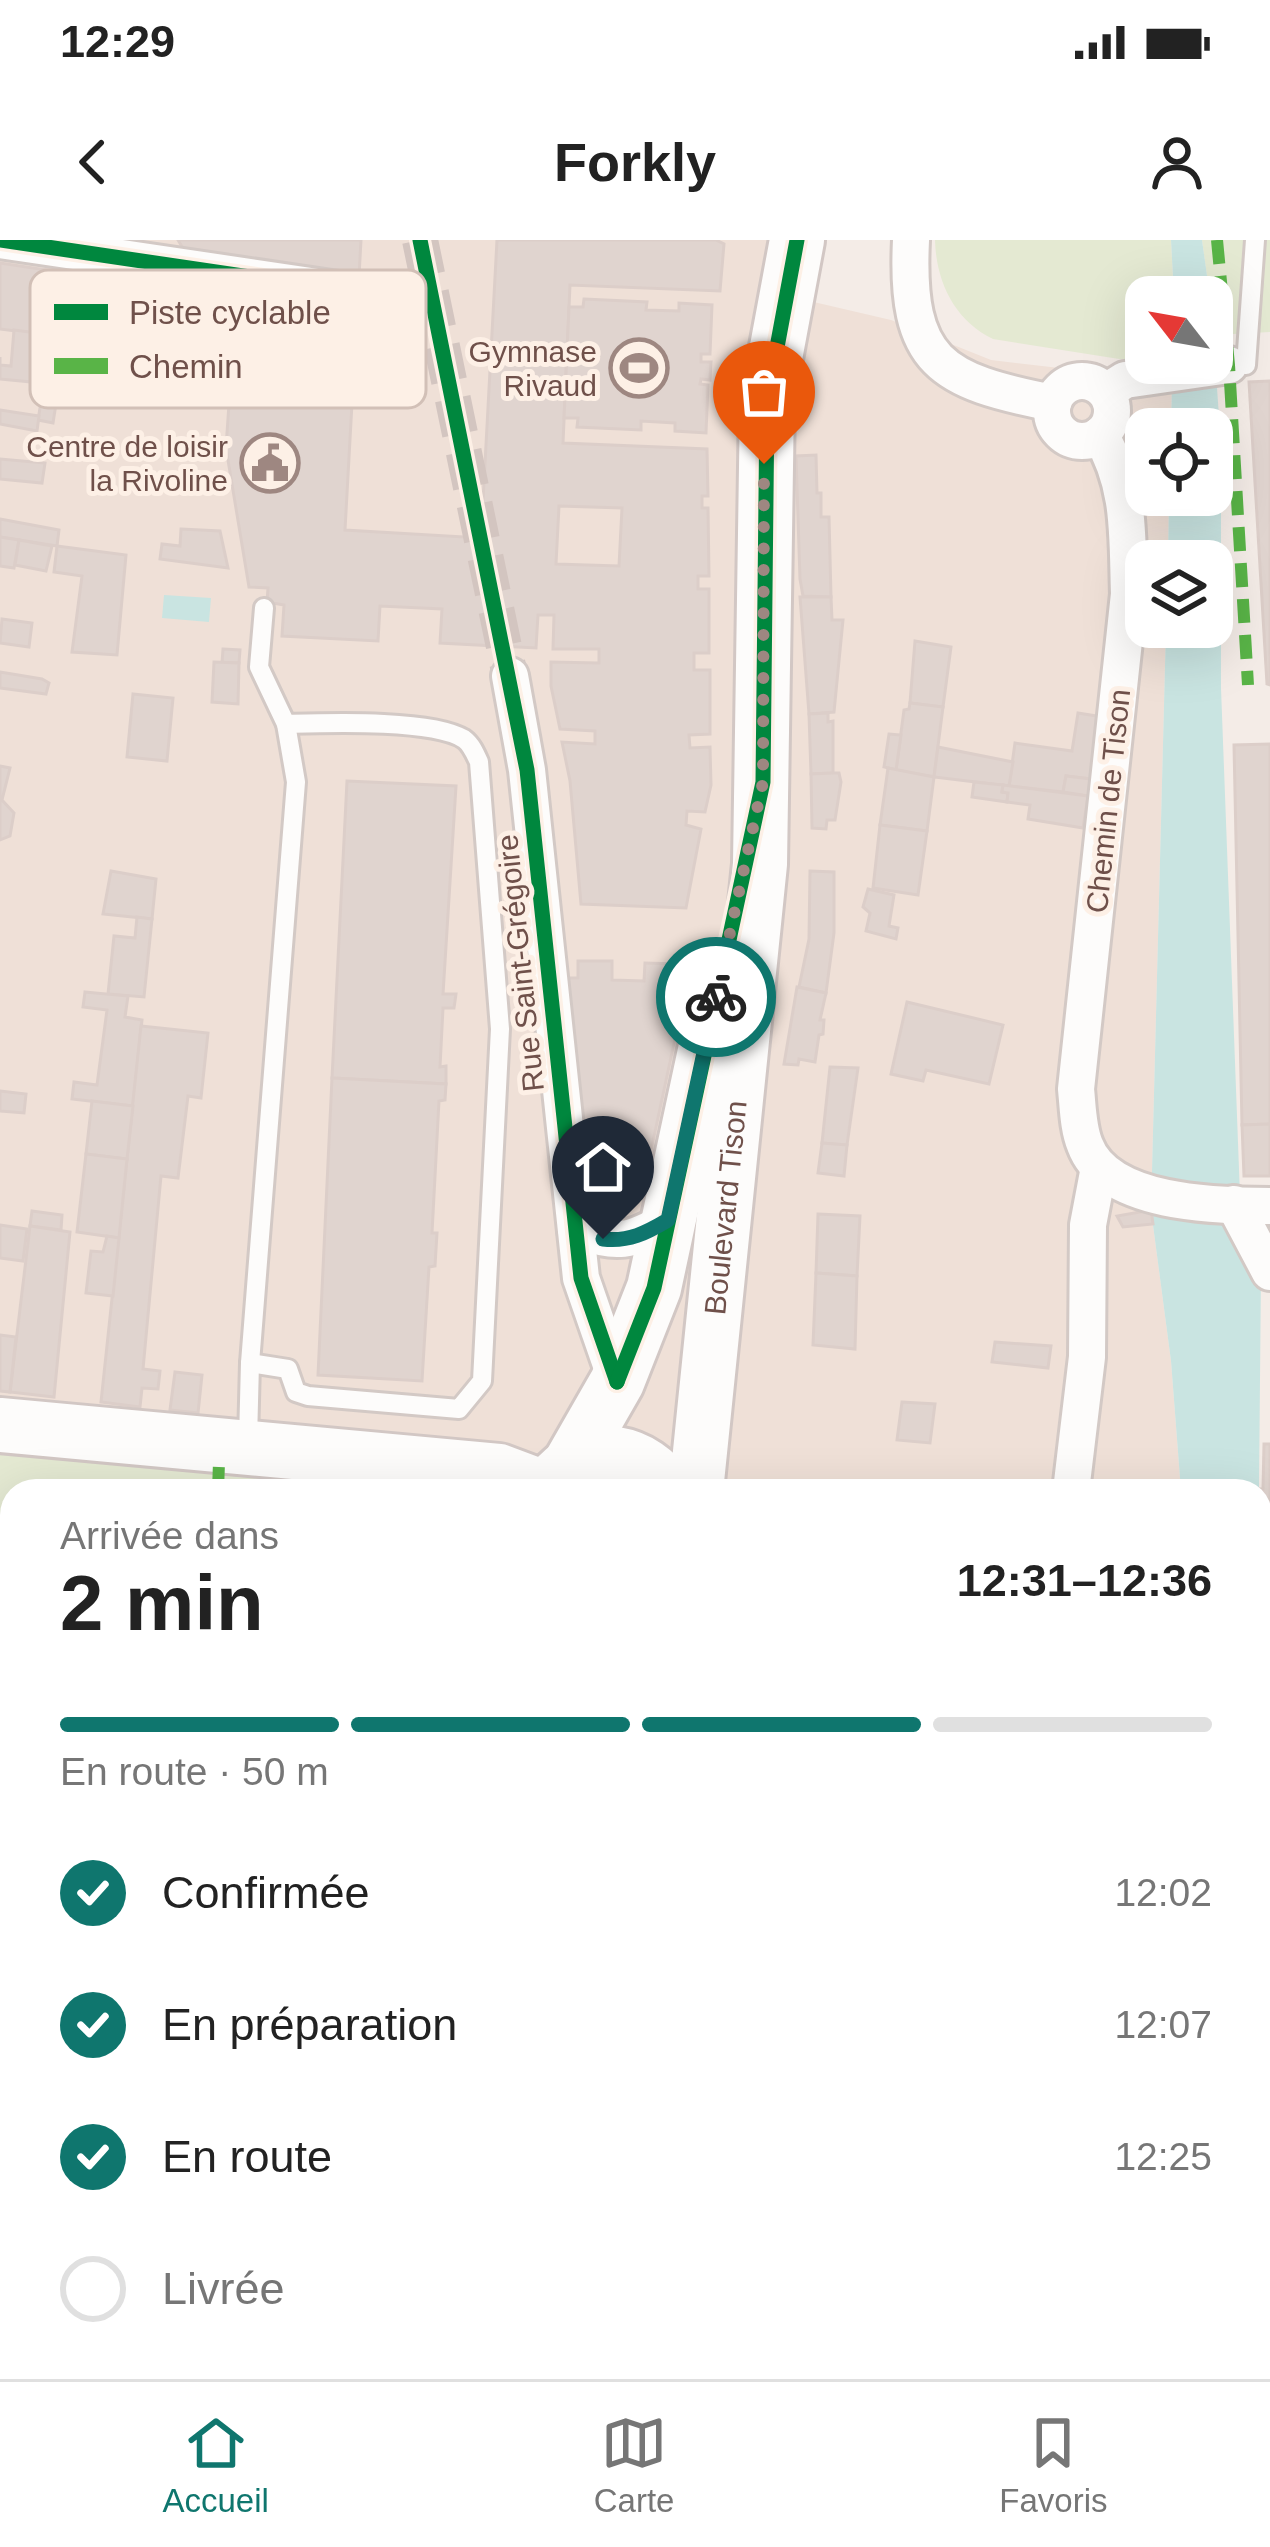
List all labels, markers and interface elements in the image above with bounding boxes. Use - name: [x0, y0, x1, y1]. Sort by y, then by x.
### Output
- text: 12:29: [60, 16, 175, 67]
- icon: back: [60, 129, 126, 195]
- icon: person: [1144, 129, 1210, 195]
- text: Forkly: [554, 132, 716, 192]
- legend: [30, 270, 426, 408]
- north arrow: [1125, 276, 1233, 384]
- map controls: [1125, 276, 1233, 648]
- text: Piste cyclable: [129, 294, 331, 331]
- place label: Gymnase Rivaud: [469, 335, 597, 402]
- sports icon: Gymnase Rivaud: [608, 337, 670, 399]
- pin: [713, 341, 815, 464]
- text: Chemin: [129, 348, 243, 385]
- icon: bag: [731, 359, 797, 425]
- button: locate: [1125, 408, 1233, 516]
- place label: Centre de loisir la Rivoline: [26, 430, 228, 497]
- public building icon: Centre de loisir la Rivoline: [239, 432, 301, 494]
- button: layers: [1125, 540, 1233, 648]
- street label: Chemin de Tison: [1080, 687, 1136, 915]
- street label: Rue Saint-Grégoire: [490, 833, 550, 1093]
- courier: [656, 937, 776, 1057]
- icon: bike: [683, 964, 749, 1030]
- street label: Boulevard Tison: [698, 1099, 752, 1316]
- pin: [552, 1116, 654, 1239]
- icon: home: [570, 1134, 636, 1200]
- text: Arrivée dans: [60, 1514, 279, 1557]
- text: 12:31–12:36: [957, 1555, 1212, 1606]
- text: 2 min: [60, 1559, 264, 1647]
- text: En route · 50 m: [60, 1750, 329, 1793]
- icon: check: [60, 1860, 126, 1926]
- text: Confirmée: [162, 1867, 370, 1918]
- text: 12:02: [1114, 1871, 1212, 1914]
- icon: check: [60, 1992, 126, 2058]
- text: En préparation: [162, 1999, 457, 2050]
- text: 12:07: [1114, 2003, 1212, 2046]
- icon: check: [60, 2124, 126, 2190]
- text: En route: [162, 2131, 332, 2182]
- text: 12:25: [1114, 2135, 1212, 2178]
- text: Livrée: [162, 2263, 285, 2314]
- tab: Accueil: [162, 2410, 269, 2520]
- tab: Carte: [594, 2410, 674, 2520]
- tab: Favoris: [999, 2410, 1108, 2520]

